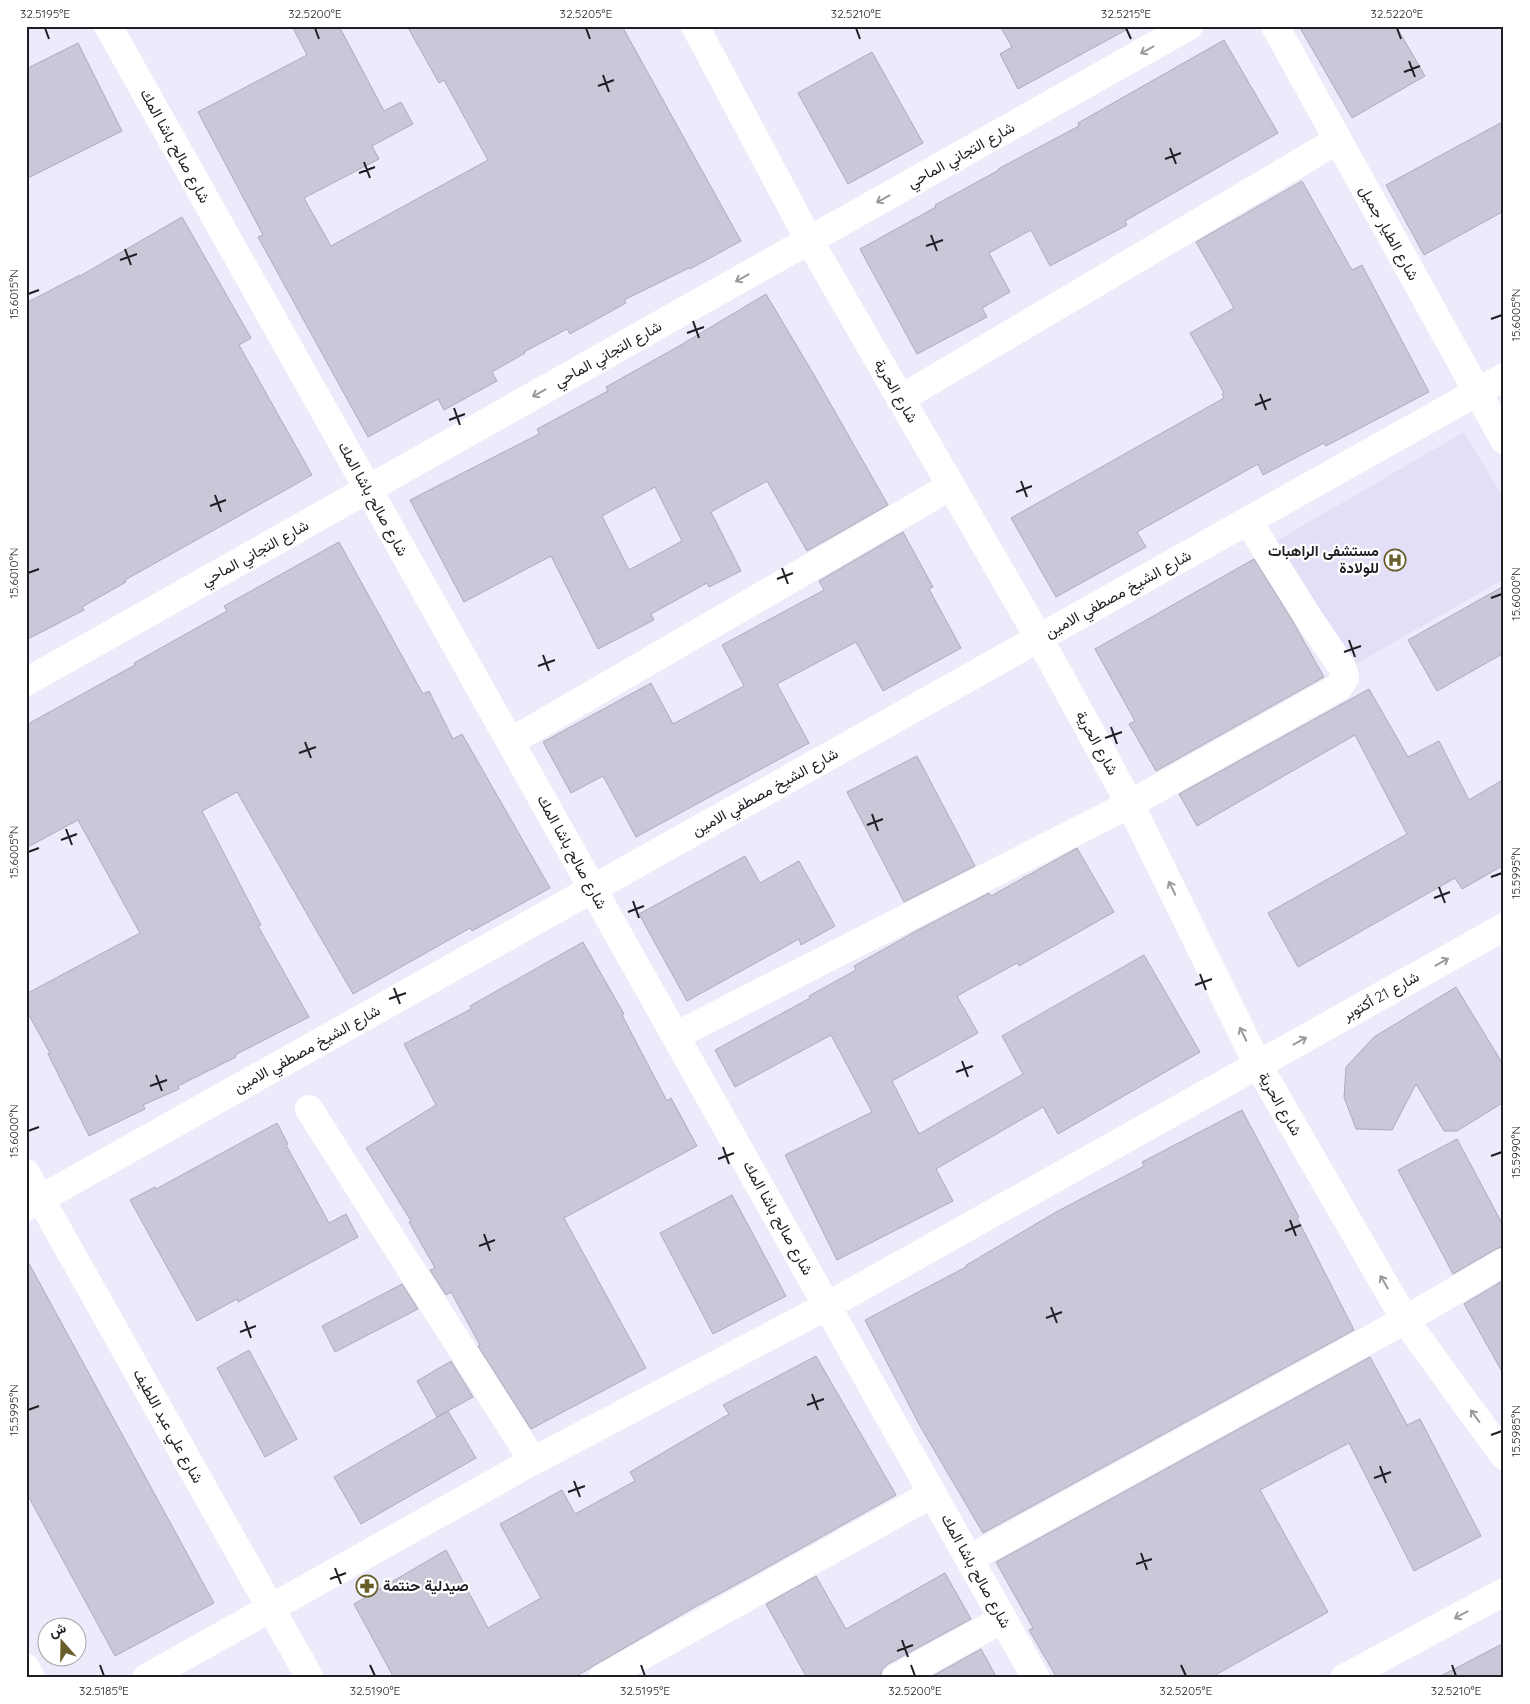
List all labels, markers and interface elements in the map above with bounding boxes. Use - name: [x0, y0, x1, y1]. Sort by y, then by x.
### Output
- text: 32.5195°E: [20, 6, 70, 21]
- text: 32.5200°E: [288, 6, 342, 21]
- text: 32.5205°E: [560, 6, 613, 21]
- text: 32.5210°E: [831, 6, 882, 21]
- text: 32.5215°E: [1101, 6, 1151, 21]
- text: 32.5220°E: [1371, 6, 1424, 21]
- one-way arrow: [1139, 45, 1154, 55]
- street label: شارع صالح باشا المك: [134, 85, 215, 207]
- street label: شارع التجاني الماحي: [904, 117, 1020, 195]
- street label: شارع الطيار جميل: [1354, 182, 1423, 285]
- one-way arrow: [876, 194, 891, 204]
- text: 15.6015°N: [6, 269, 21, 319]
- one-way arrow: [735, 274, 749, 284]
- text: 15.6005°N: [1508, 289, 1523, 341]
- street label: شارع التجاني الماحي: [551, 316, 667, 394]
- street label: شارع الحرية: [869, 355, 922, 427]
- one-way arrow: [532, 388, 547, 398]
- street label: شارع صالح باشا المك: [332, 438, 413, 560]
- street label: شارع التجاني الماحي: [198, 515, 314, 593]
- place label: مستشفى الراهبات للولادة: [1268, 541, 1379, 577]
- street label: شارع الشيخ مصطفي الامين: [1041, 545, 1196, 645]
- text: 15.6010°N: [6, 548, 21, 598]
- hospital icon: مستشفى الراهبات للولادة: [1383, 548, 1407, 572]
- text: 15.6000°N: [1508, 567, 1523, 621]
- street label: شارع الحرية: [1070, 707, 1123, 779]
- street label: شارع الشيخ مصطفي الامين: [688, 743, 843, 843]
- street label: شارع صالح باشا المك: [531, 791, 612, 913]
- text: 15.6005°N: [6, 826, 21, 878]
- text: 15.5995°N: [1508, 847, 1523, 899]
- one-way arrow: [1166, 881, 1176, 896]
- one-way arrow: [1434, 956, 1449, 966]
- street label: شارع 21 أكتوبر: [1338, 967, 1423, 1027]
- street label: شارع الشيخ مصطفي الامين: [230, 1000, 385, 1100]
- one-way arrow: [1238, 1027, 1247, 1042]
- one-way arrow: [1293, 1036, 1307, 1046]
- street label: شارع الحرية: [1253, 1068, 1306, 1140]
- text: 15.6000°N: [6, 1104, 21, 1158]
- text: 15.5990°N: [1508, 1126, 1523, 1178]
- street label: شارع صالح باشا المك: [737, 1157, 818, 1279]
- one-way arrow: [1378, 1276, 1388, 1290]
- street label: شارع علي عبد اللطيف: [126, 1365, 208, 1488]
- text: 15.5995°N: [6, 1384, 21, 1436]
- text: 15.5985°N: [1508, 1405, 1523, 1457]
- one-way arrow: [1470, 1409, 1480, 1423]
- street label: شارع صالح باشا المك: [935, 1510, 1016, 1632]
- pharmacy icon: صيدلية حنتمة: [355, 1574, 379, 1598]
- place label: صيدلية حنتمة: [383, 1576, 469, 1595]
- one-way arrow: [1454, 1611, 1469, 1620]
- north arrow: [38, 1616, 88, 1666]
- text: ش: [47, 1618, 69, 1641]
- text: 32.5185°E: [79, 1683, 129, 1698]
- text: 32.5190°E: [350, 1683, 401, 1698]
- text: 32.5195°E: [620, 1683, 670, 1698]
- text: 32.5200°E: [888, 1683, 942, 1698]
- text: 32.5205°E: [1160, 1683, 1213, 1698]
- text: 32.5210°E: [1431, 1683, 1482, 1698]

